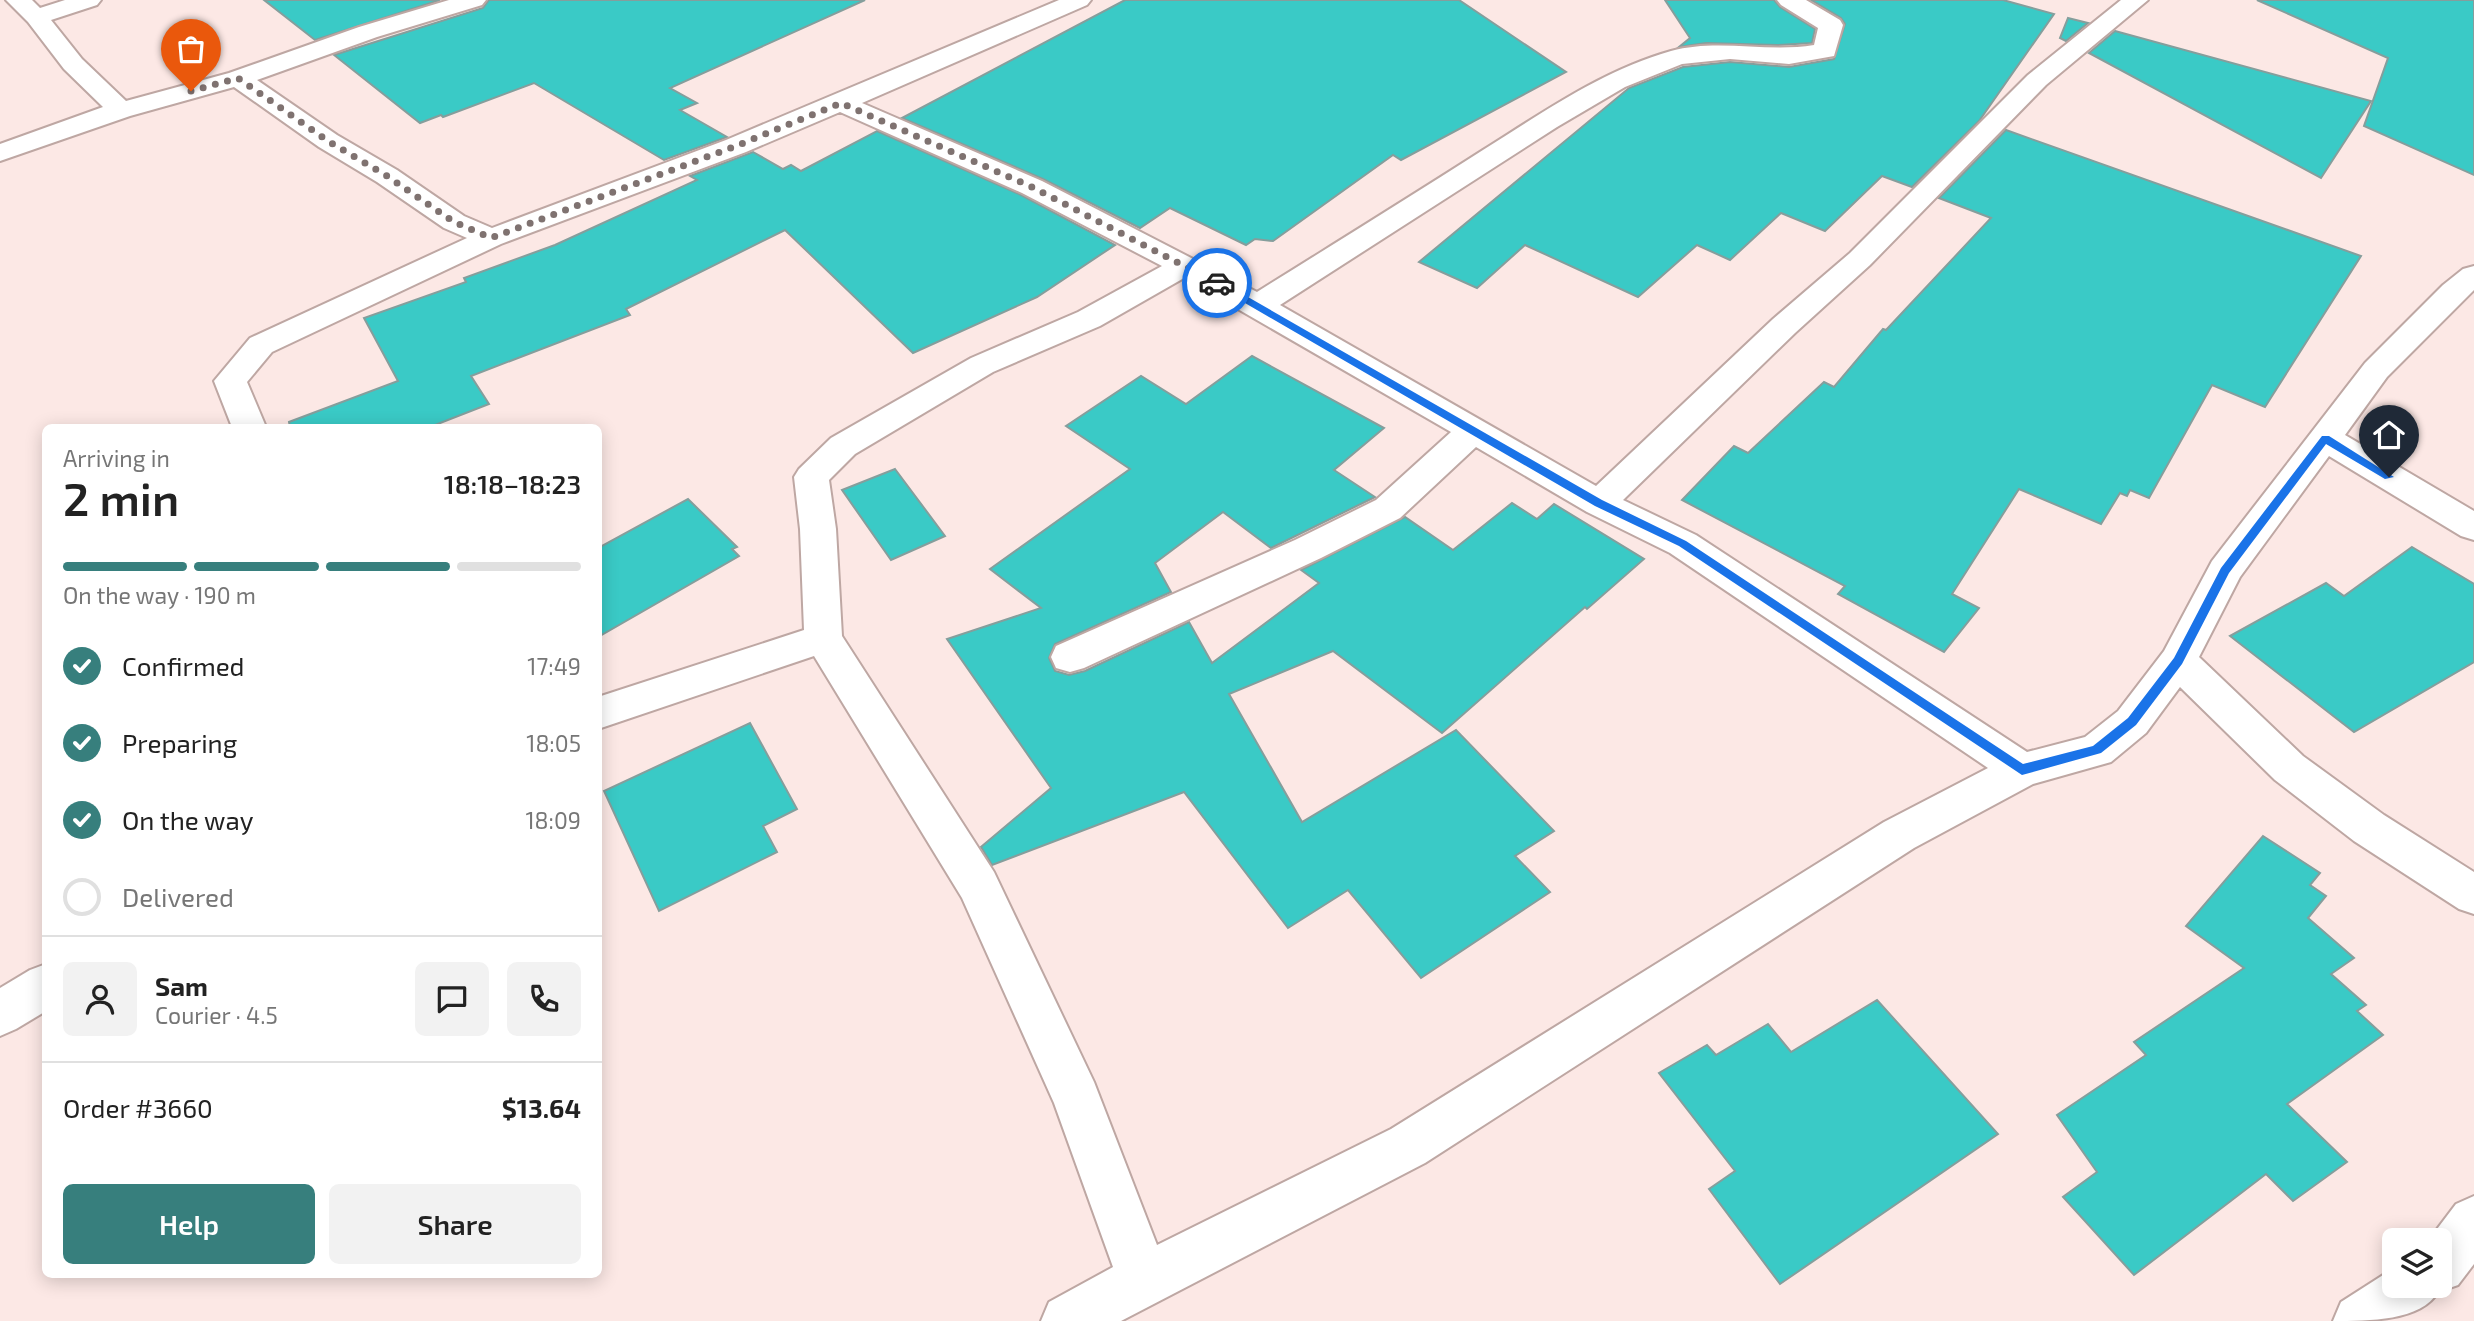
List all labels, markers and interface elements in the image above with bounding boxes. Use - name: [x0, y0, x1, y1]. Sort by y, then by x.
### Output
- pin: [161, 19, 221, 91]
- icon: bag: [172, 30, 210, 68]
- courier: [1182, 248, 1252, 318]
- icon: car: [1198, 264, 1236, 302]
- pin: [2359, 405, 2419, 477]
- icon: home: [2370, 416, 2408, 454]
- text: Arriving in: [63, 444, 170, 472]
- text: 18:18–18:23: [444, 468, 581, 499]
- text: 2 min: [63, 470, 179, 525]
- text: On the way · 190 m: [63, 581, 256, 609]
- icon: check: [63, 647, 101, 685]
- text: Confirmed: [122, 650, 245, 681]
- text: 17:49: [527, 652, 581, 680]
- icon: check: [63, 724, 101, 762]
- text: Preparing: [122, 727, 237, 758]
- text: 18:05: [526, 729, 581, 757]
- icon: check: [63, 801, 101, 839]
- text: On the way: [122, 804, 253, 835]
- text: 18:09: [525, 806, 581, 834]
- text: Delivered: [122, 881, 234, 912]
- button: person: [63, 962, 137, 1036]
- button: chat: [415, 962, 489, 1036]
- button: phone: [507, 962, 581, 1036]
- text: Sam: [155, 970, 208, 1001]
- text: Courier · 4.5: [155, 1001, 278, 1029]
- text: Order #3660: [63, 1092, 213, 1123]
- text: $13.64: [502, 1092, 581, 1123]
- button: Help: [63, 1184, 315, 1264]
- button: Share: [329, 1184, 581, 1264]
- map controls: [2382, 1228, 2452, 1298]
- button: layers: [2382, 1228, 2452, 1298]

